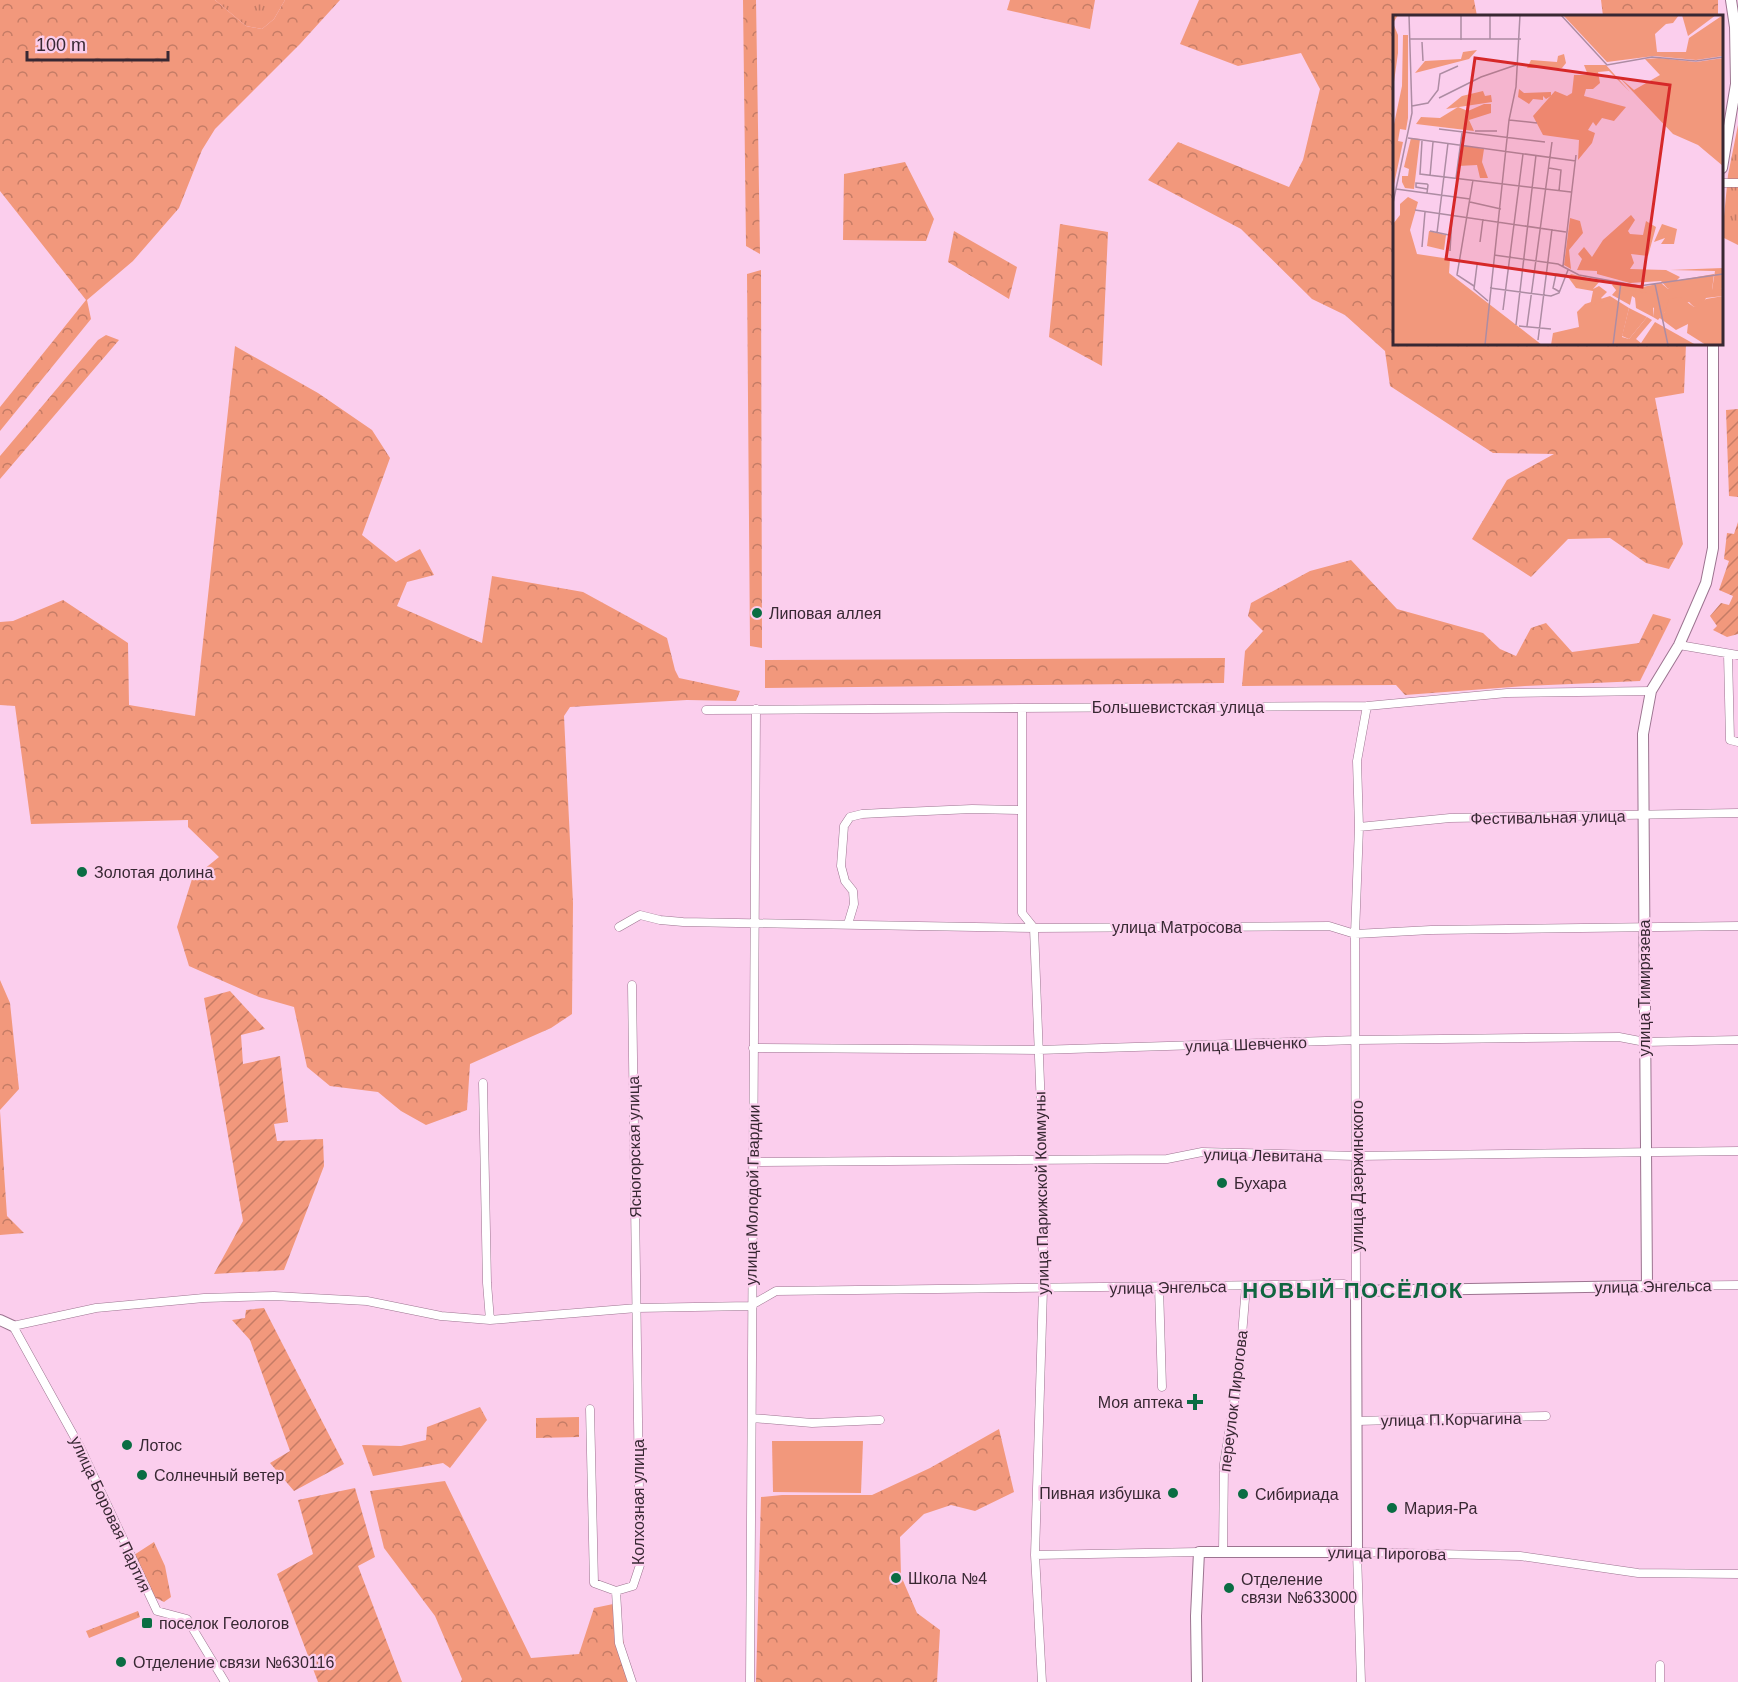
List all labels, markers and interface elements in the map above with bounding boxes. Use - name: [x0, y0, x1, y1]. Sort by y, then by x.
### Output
- inset map: [1393, 15, 1723, 345]
- scale bar: [27, 24, 168, 62]
- text: 100 m: [36, 35, 86, 55]
- place label: Липовая аллея: [769, 605, 881, 622]
- marker: Липовая аллея: [750, 606, 764, 620]
- street label: Большевистская улица: [1092, 699, 1264, 716]
- street label: Фестивальная улица: [1470, 808, 1626, 827]
- place label: Золотая долина: [94, 864, 213, 881]
- marker: Золотая долина: [75, 865, 89, 879]
- street label: улица Матросова: [1112, 919, 1242, 936]
- street label: улица Тимирязева: [1636, 919, 1653, 1057]
- street label: улица Шевченко: [1185, 1034, 1307, 1055]
- street label: Ясногорская улица: [625, 1076, 644, 1218]
- street label: улица Парижской Коммуны: [1031, 1091, 1052, 1295]
- street label: улица Дзержинского: [1349, 1100, 1366, 1252]
- street label: улица Молодой Гвардии: [742, 1104, 763, 1286]
- street label: улица Левитана: [1203, 1146, 1323, 1165]
- place label: Бухара: [1234, 1175, 1287, 1192]
- marker: Бухара: [1215, 1176, 1229, 1190]
- street label: улица Энгельса: [1594, 1277, 1712, 1296]
- street label: улица Энгельса: [1109, 1278, 1227, 1297]
- district label: НОВЫЙ ПОСЁЛОК: [1242, 1278, 1464, 1303]
- street label: переулок Пирогова: [1216, 1329, 1251, 1473]
- place label: Моя аптека: [1098, 1394, 1183, 1411]
- marker: Моя аптека: [1188, 1395, 1202, 1409]
- street label: улица П.Корчагина: [1380, 1410, 1522, 1429]
- street label: улица Боровая Партия: [67, 1434, 154, 1595]
- place label: Лотос: [139, 1437, 182, 1454]
- marker: Лотос: [120, 1438, 134, 1452]
- street label: Колхозная улица: [630, 1439, 647, 1565]
- place label: Солнечный ветер: [154, 1467, 284, 1484]
- marker: Солнечный ветер: [135, 1468, 149, 1482]
- place label: Пивная избушка: [1039, 1485, 1161, 1502]
- marker: Пивная избушка: [1166, 1486, 1180, 1500]
- place label: Сибириада: [1255, 1486, 1339, 1503]
- marker: Сибириада: [1236, 1487, 1250, 1501]
- place label: Мария-Ра: [1404, 1500, 1477, 1517]
- marker: Мария-Ра: [1385, 1501, 1399, 1515]
- street label: улица Пирогова: [1328, 1544, 1446, 1563]
- place label: Школа №4: [908, 1570, 987, 1587]
- marker: Школа №4: [889, 1571, 903, 1585]
- place label: Отделение связи №633000: [1241, 1571, 1357, 1606]
- marker: Отделение связи №633000: [1222, 1581, 1236, 1595]
- place label: поселок Геологов: [159, 1615, 289, 1632]
- marker: поселок Геологов: [140, 1616, 154, 1630]
- place label: Отделение связи №630116: [133, 1654, 334, 1671]
- marker: Отделение связи №630116: [114, 1655, 128, 1669]

